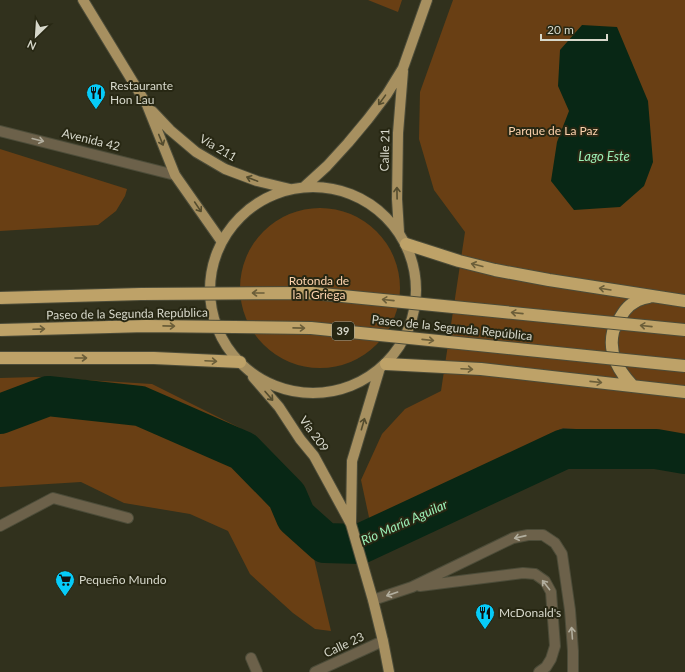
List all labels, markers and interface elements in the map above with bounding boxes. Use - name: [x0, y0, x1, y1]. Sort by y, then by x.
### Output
- north arrow: [16, 16, 56, 56]
- scale bar: [541, 16, 607, 42]
- text: 20 m: [547, 22, 574, 37]
- text: N: [25, 38, 38, 53]
- place label: Restaurante Hon Lau: [110, 78, 173, 107]
- restaurant icon: Restaurante Hon Lau: [85, 82, 107, 110]
- one-way arrow: [378, 95, 386, 106]
- park label: Parque de La Paz: [508, 123, 598, 138]
- street label: Avenida 42: [61, 125, 122, 154]
- street label: Calle 21: [377, 128, 392, 172]
- street label: Vía 211: [197, 131, 240, 164]
- one-way arrow: [158, 133, 166, 145]
- one-way arrow: [31, 137, 44, 145]
- water label: Lago Este: [578, 148, 630, 164]
- one-way arrow: [247, 175, 259, 183]
- one-way arrow: [393, 187, 401, 200]
- one-way arrow: [194, 201, 202, 213]
- one-way arrow: [471, 261, 484, 269]
- park label: Rotonda de la I Griega: [289, 273, 349, 302]
- one-way arrow: [599, 285, 612, 293]
- one-way arrow: [252, 289, 265, 297]
- one-way arrow: [381, 296, 394, 304]
- street label: Paseo de la Segunda República: [46, 305, 208, 322]
- one-way arrow: [511, 310, 524, 317]
- street label: Paseo de la Segunda República: [371, 312, 533, 343]
- one-way arrow: [162, 322, 175, 330]
- road number: 39: [332, 322, 354, 340]
- one-way arrow: [640, 323, 653, 330]
- one-way arrow: [292, 324, 305, 332]
- one-way arrow: [32, 325, 45, 332]
- one-way arrow: [421, 336, 434, 344]
- one-way arrow: [74, 354, 87, 362]
- one-way arrow: [204, 357, 217, 365]
- one-way arrow: [460, 365, 473, 372]
- one-way arrow: [589, 378, 602, 385]
- one-way arrow: [265, 391, 274, 401]
- street label: Vía 209: [296, 413, 332, 455]
- one-way arrow: [360, 417, 367, 430]
- water label: Río María Aguilar: [358, 496, 450, 548]
- one-way arrow: [514, 533, 527, 541]
- supermarket icon: Pequeño Mundo: [54, 569, 76, 597]
- place label: Pequeño Mundo: [79, 572, 167, 587]
- one-way arrow: [542, 579, 550, 590]
- one-way arrow: [387, 590, 399, 598]
- restaurant icon: McDonald's: [474, 602, 496, 630]
- place label: McDonald's: [499, 605, 561, 620]
- one-way arrow: [568, 627, 575, 640]
- street label: Calle 23: [321, 629, 366, 660]

